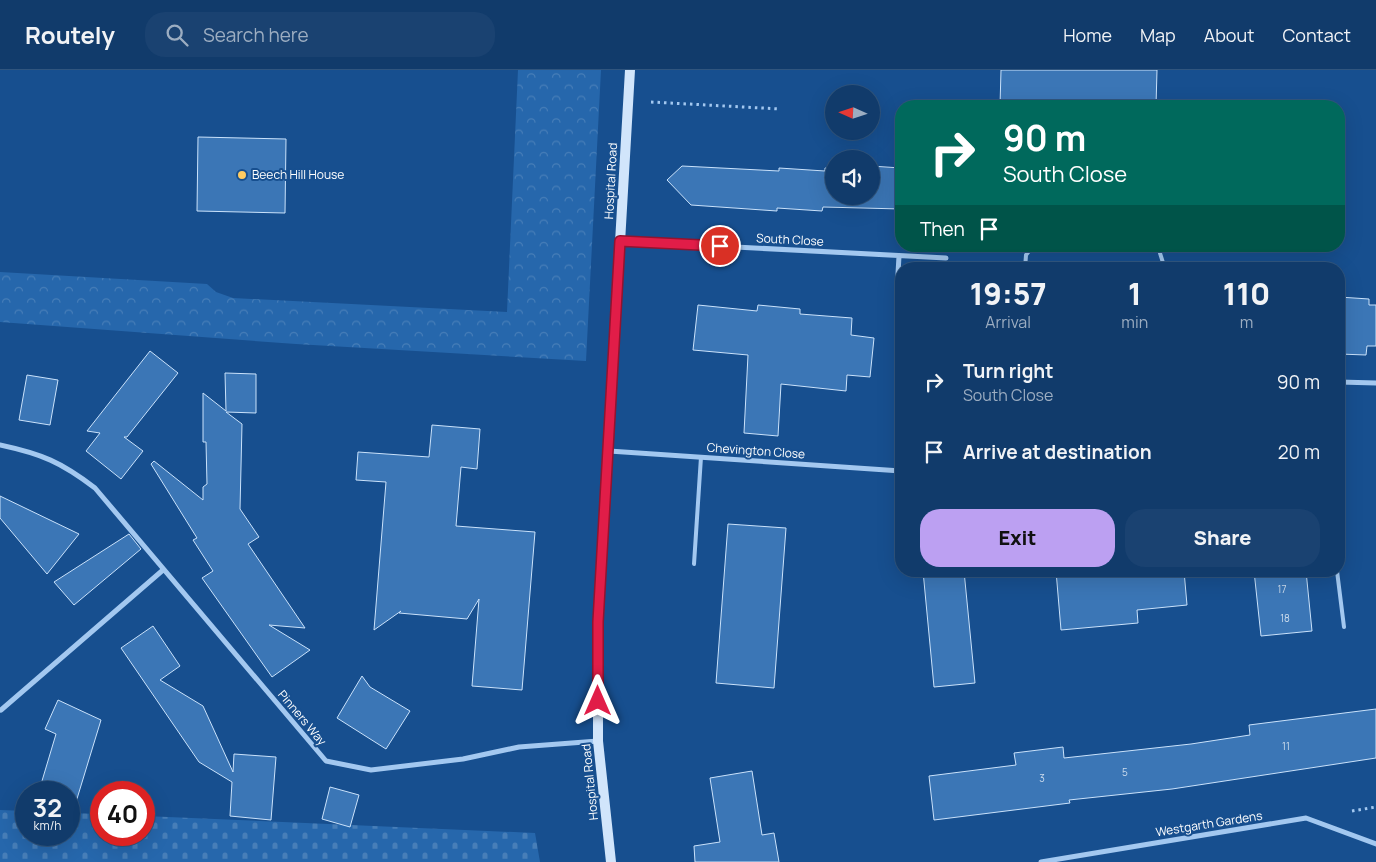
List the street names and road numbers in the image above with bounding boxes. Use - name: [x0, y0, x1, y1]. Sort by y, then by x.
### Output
- street label: Hospital Road: [600, 142, 621, 220]
- street label: South Close: [756, 229, 824, 250]
- street label: Chevington Close: [706, 439, 806, 462]
- street label: Pinners Way: [274, 686, 331, 749]
- street label: Hospital Road: [577, 743, 602, 821]
- street label: Westgarth Gardens: [1154, 807, 1263, 840]

